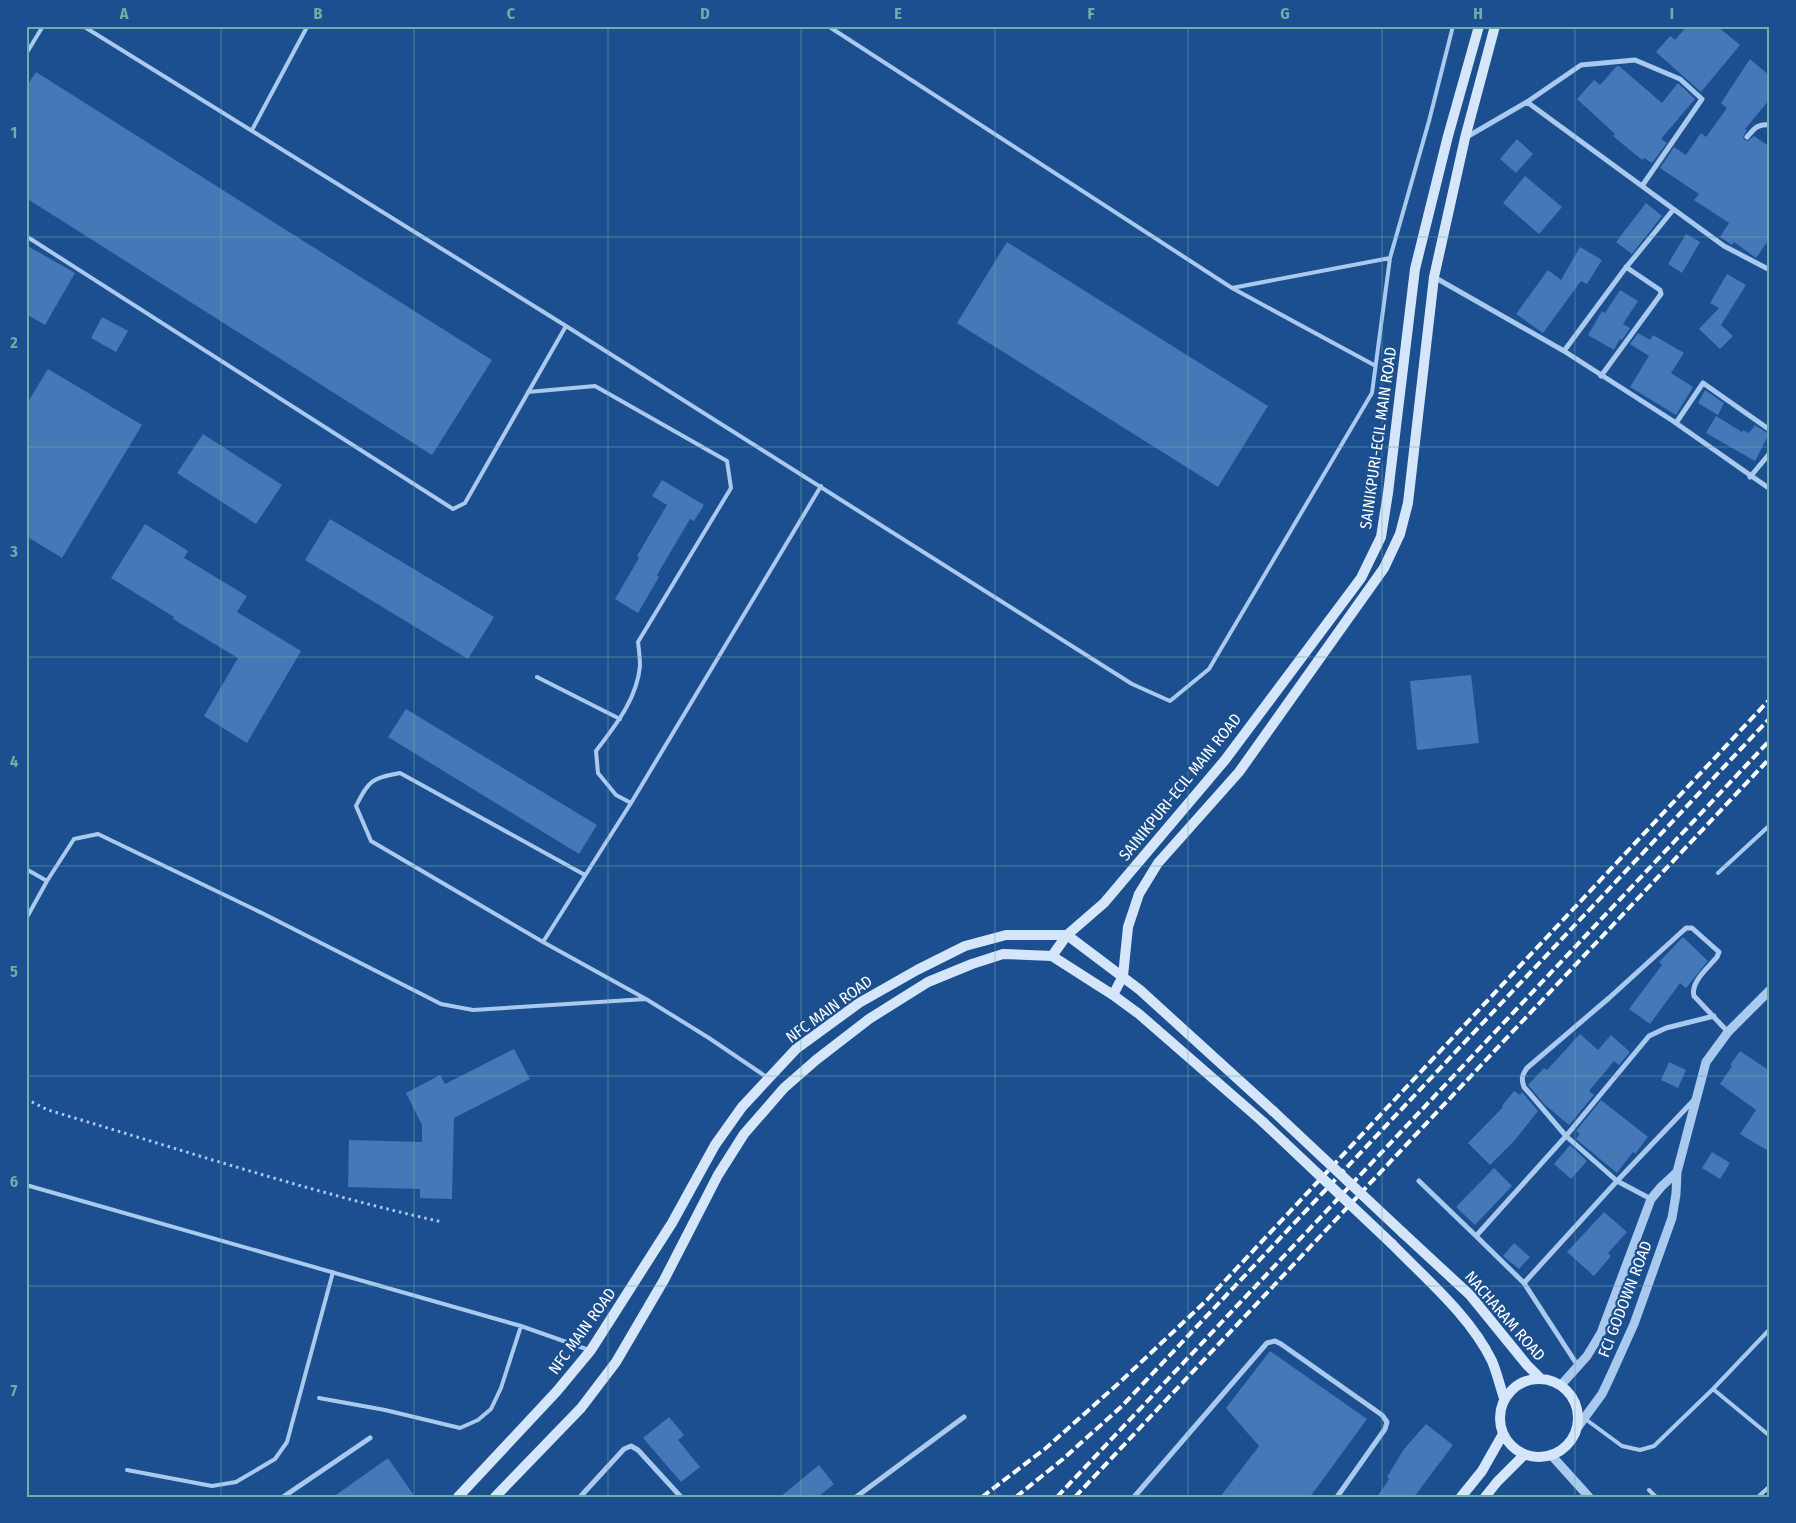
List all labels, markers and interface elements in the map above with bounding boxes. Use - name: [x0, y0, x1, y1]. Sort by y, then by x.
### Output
- text: A: [119, 4, 129, 23]
- text: B: [314, 4, 323, 23]
- text: C: [507, 4, 516, 23]
- text: D: [700, 4, 710, 23]
- text: E: [894, 4, 902, 23]
- text: F: [1087, 4, 1095, 23]
- text: G: [1280, 4, 1290, 23]
- text: H: [1473, 4, 1483, 23]
- text: I: [1670, 4, 1674, 23]
- text: 1: [11, 123, 17, 142]
- text: 2: [9, 333, 18, 352]
- street label: SAINIKPURI-ECIL MAIN ROAD: [1356, 346, 1400, 530]
- text: 3: [9, 542, 18, 561]
- street label: SAINIKPURI-ECIL MAIN ROAD: [1115, 710, 1245, 864]
- text: 4: [10, 752, 18, 771]
- text: 5: [10, 962, 18, 981]
- street label: NFC MAIN ROAD: [782, 971, 876, 1047]
- text: 6: [10, 1172, 18, 1191]
- street label: FCI GODOWN ROAD: [1594, 1238, 1656, 1360]
- street label: NACHARAM ROAD: [1461, 1267, 1549, 1365]
- street label: NFC MAIN ROAD: [544, 1284, 620, 1378]
- text: 7: [11, 1381, 18, 1400]

